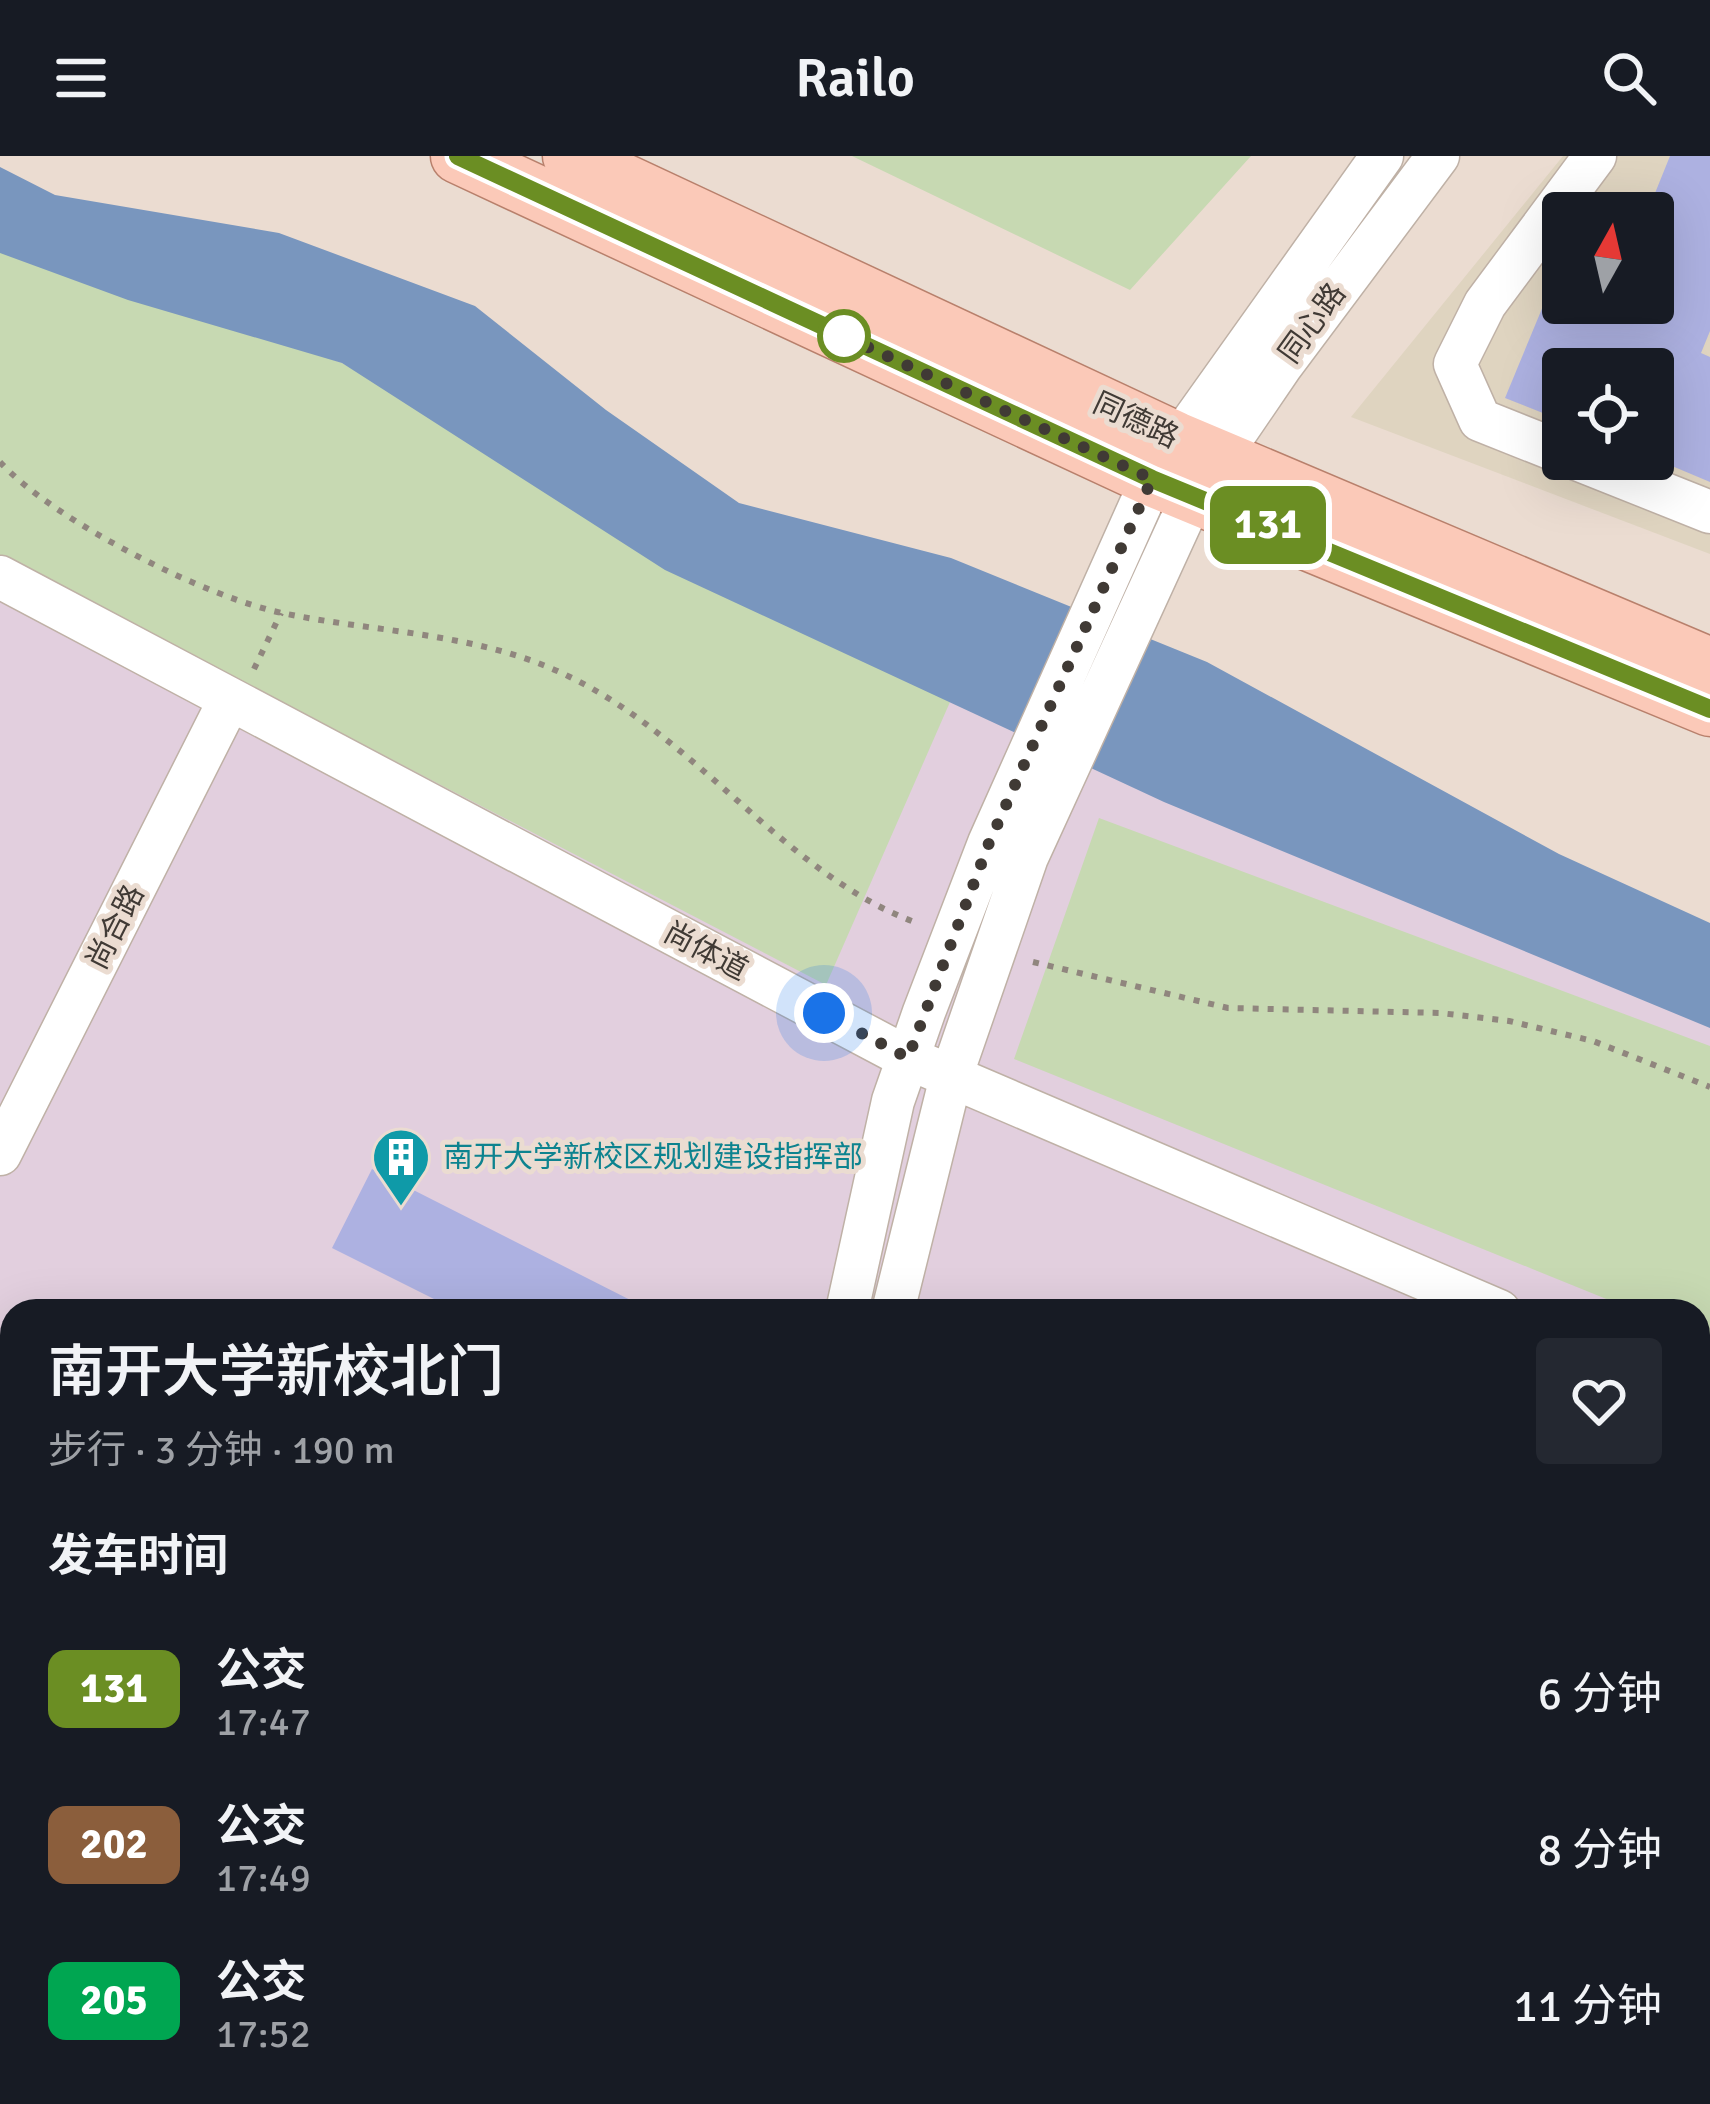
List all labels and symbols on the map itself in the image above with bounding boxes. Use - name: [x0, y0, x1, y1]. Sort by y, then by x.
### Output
- north arrow: [1542, 192, 1674, 324]
- street label: 同心路: [1271, 276, 1354, 371]
- unlabelled marker: [819, 311, 869, 361]
- street label: 同德路: [1087, 385, 1184, 456]
- line badge: 131: [1199, 486, 1337, 564]
- street label: 尚合路: [79, 879, 152, 976]
- street label: 尚体道: [657, 914, 754, 989]
- your location: [794, 983, 854, 1043]
- building icon: 南开大学新校区规划建设指挥部: [370, 1126, 432, 1208]
- place label: 南开大学新校区规划建设指挥部: [443, 1139, 863, 1176]

